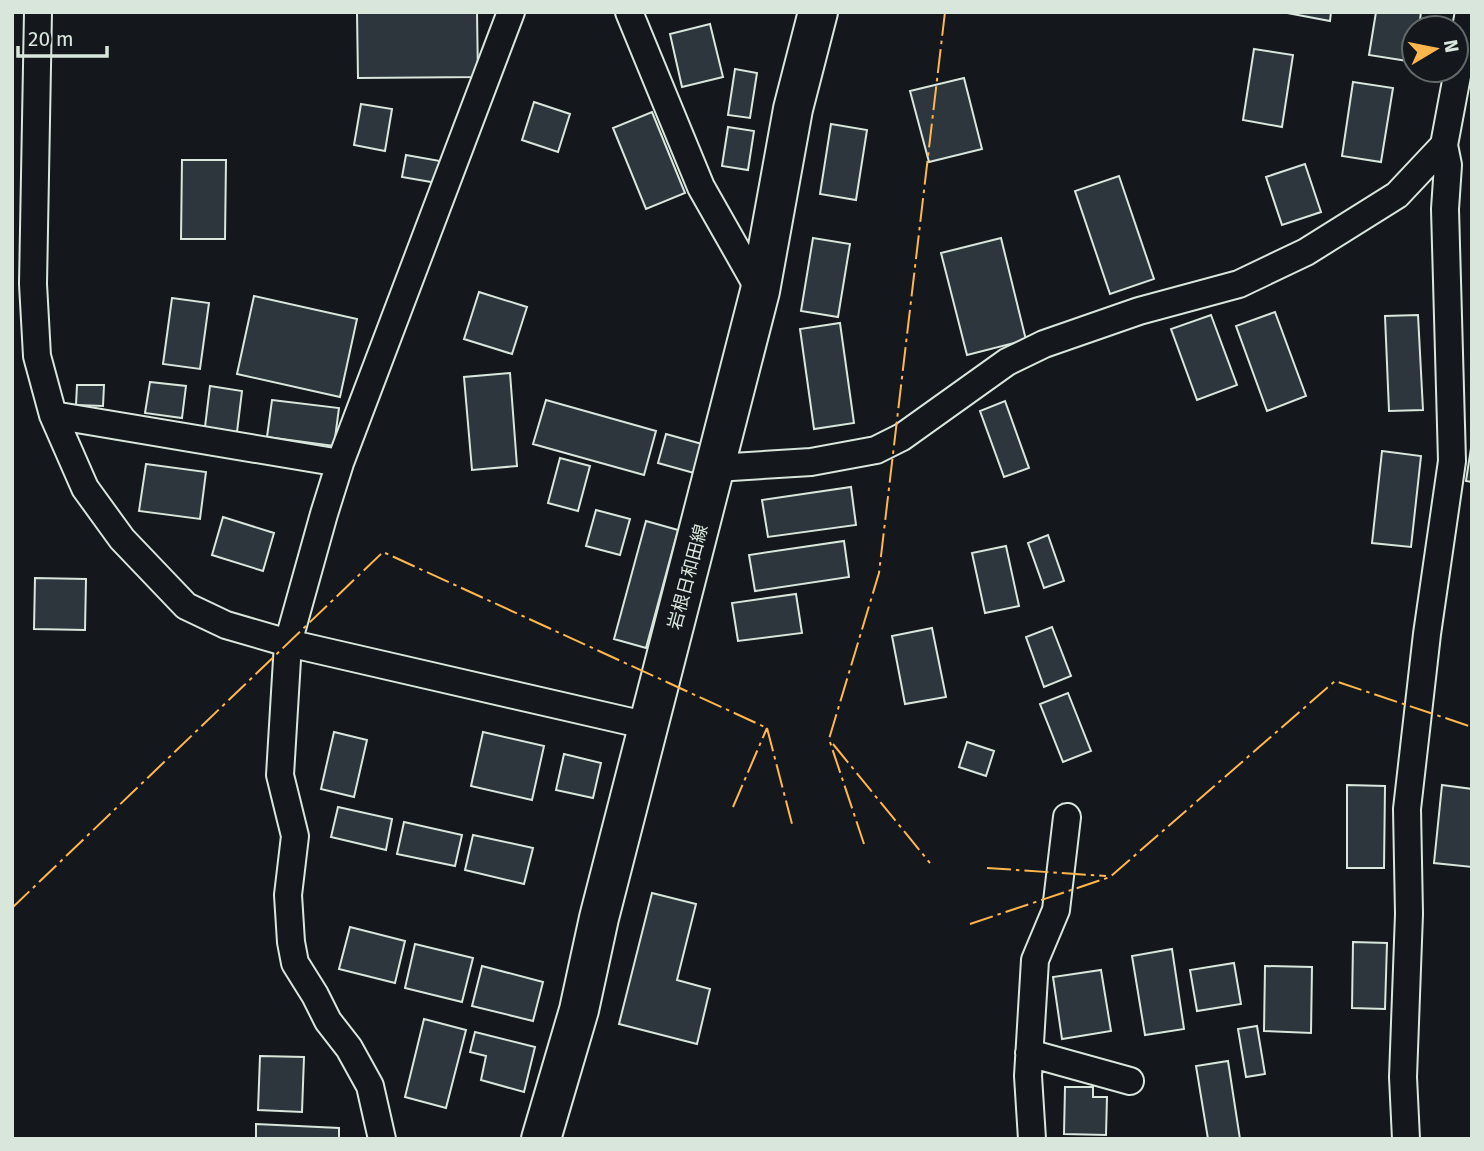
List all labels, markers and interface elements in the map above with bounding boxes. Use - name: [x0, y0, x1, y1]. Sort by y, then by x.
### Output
- scale bar: [18, 14, 107, 58]
- north arrow: [1400, 14, 1470, 84]
- text: 20 m: [28, 26, 74, 52]
- text: N: [1439, 38, 1464, 54]
- street label: 岩根日和田線: [663, 522, 713, 632]

